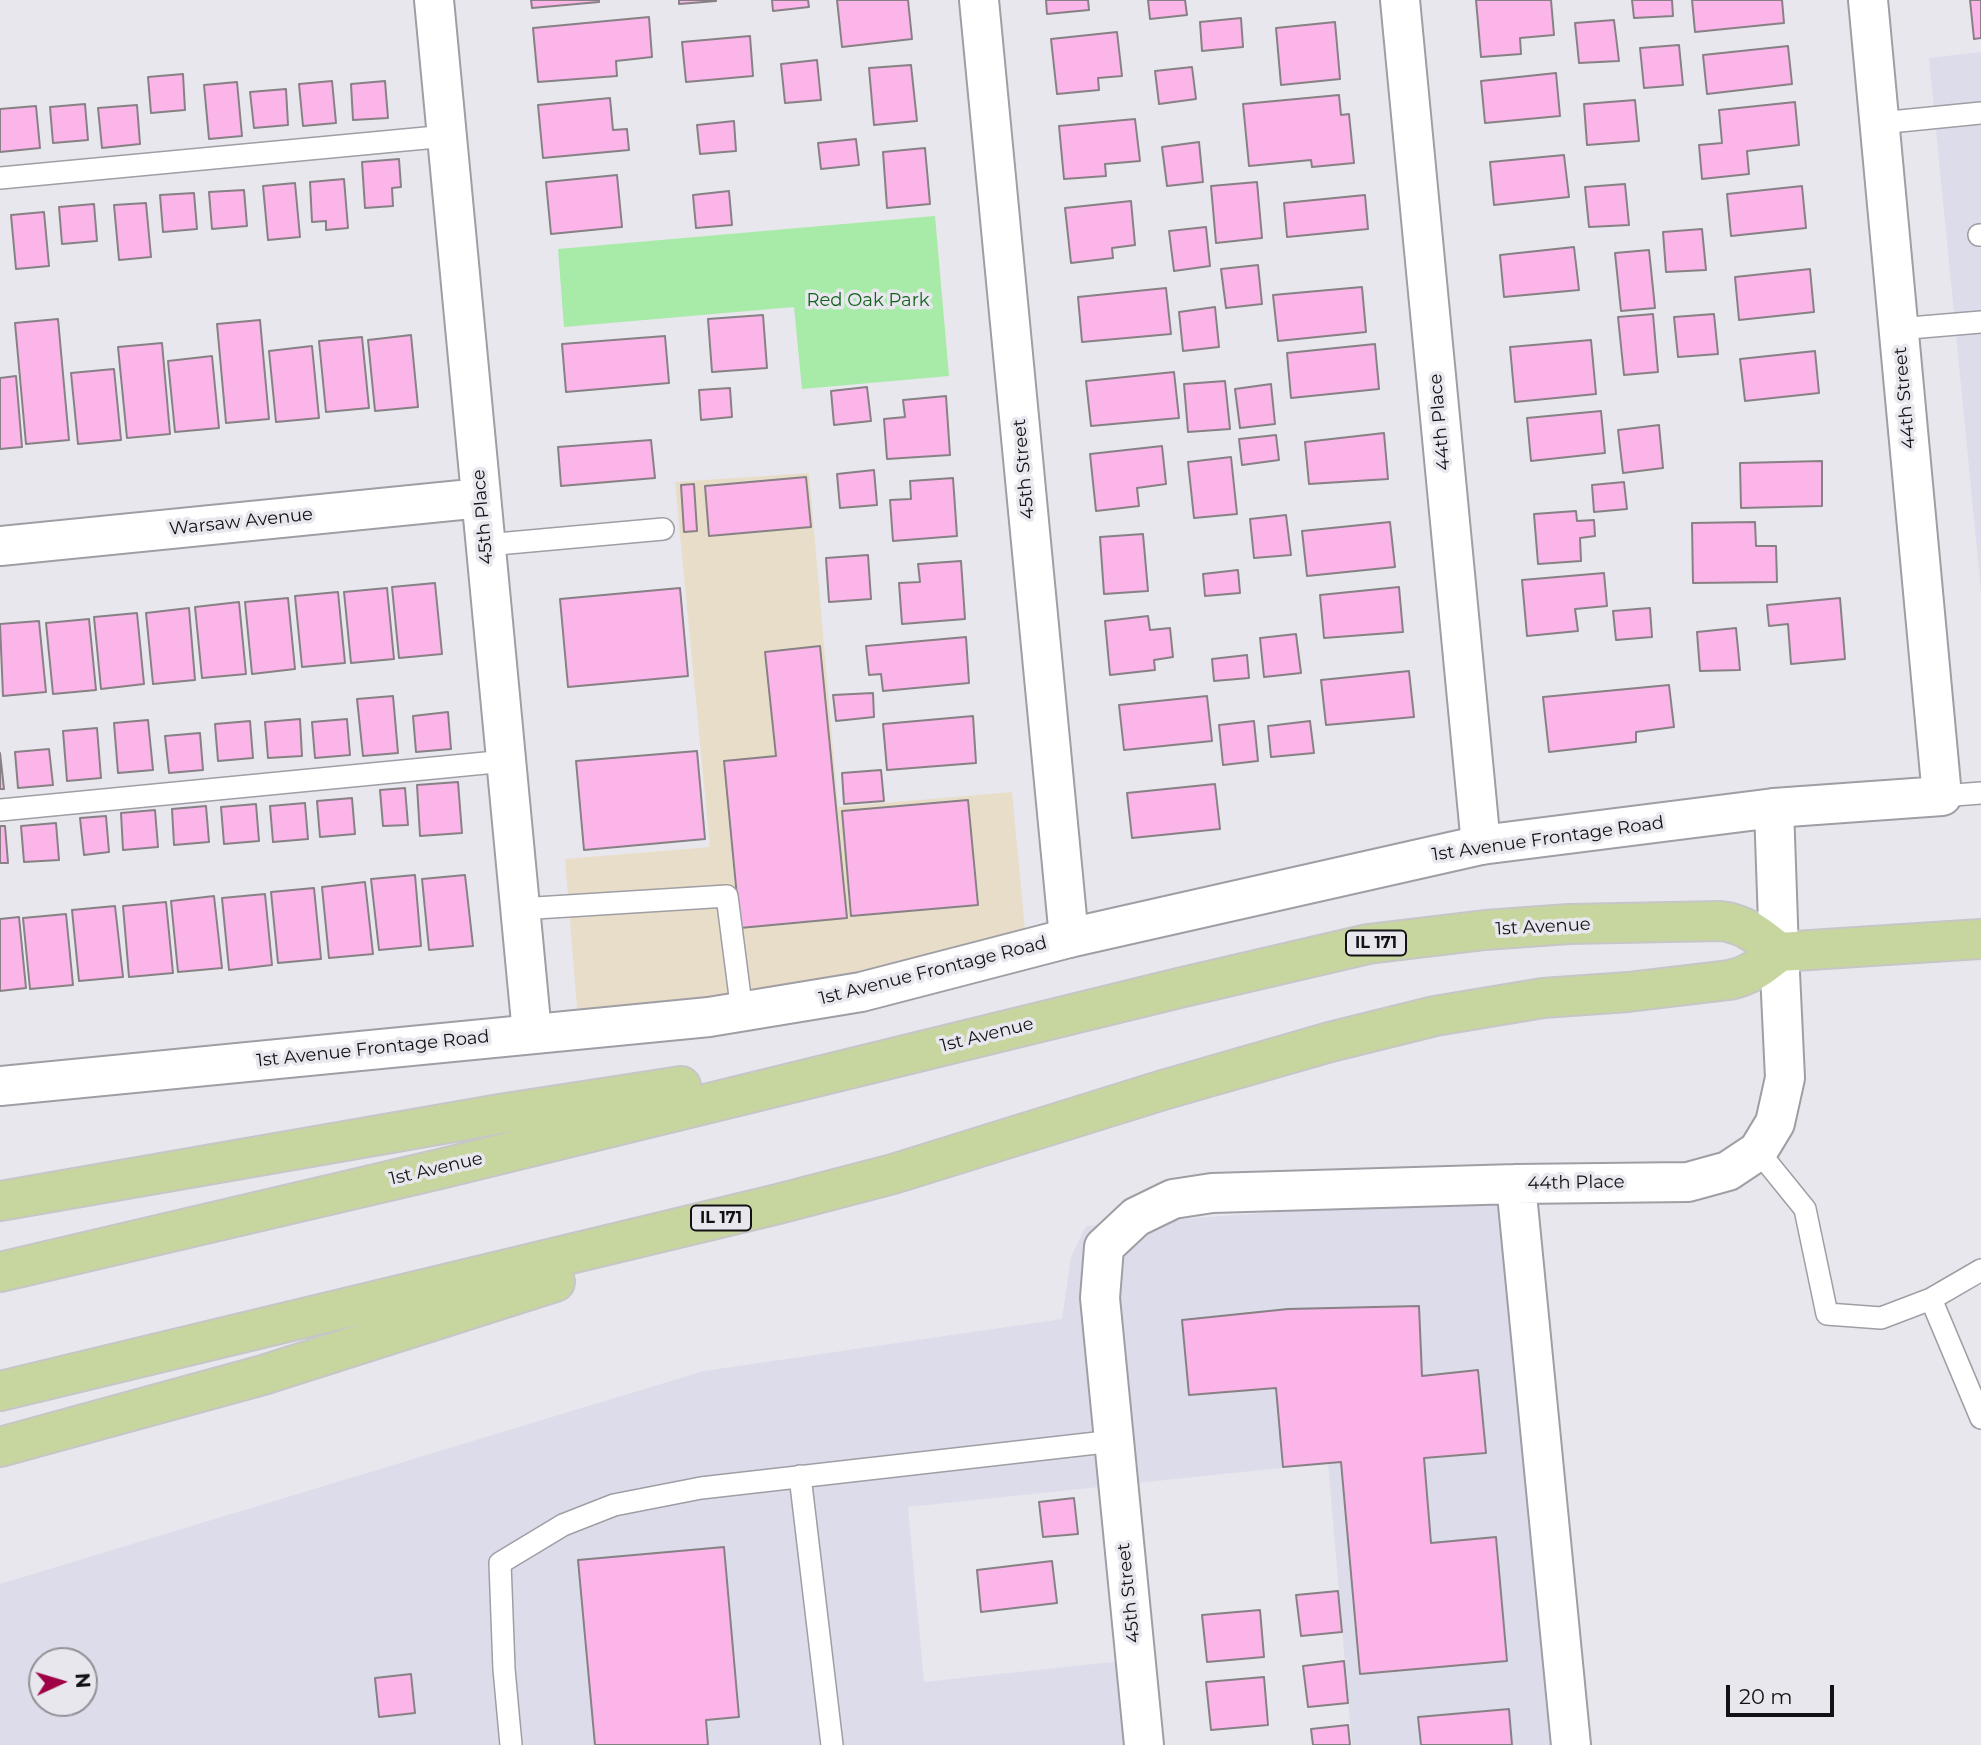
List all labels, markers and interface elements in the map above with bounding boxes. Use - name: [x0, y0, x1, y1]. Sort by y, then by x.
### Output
- park label: Red Oak Park: [806, 290, 930, 312]
- street label: 44th Street: [1890, 346, 1920, 450]
- street label: 44th Place: [1425, 373, 1455, 471]
- street label: 45th Street: [1009, 418, 1039, 520]
- street label: 45th Place: [468, 469, 498, 565]
- street label: Warsaw Avenue: [168, 504, 314, 540]
- street label: 1st Avenue Frontage Road: [1431, 812, 1665, 866]
- street label: 1st Avenue: [1495, 914, 1591, 940]
- road number: IL 171: [1346, 931, 1406, 956]
- street label: 1st Avenue Frontage Road: [817, 932, 1049, 1010]
- street label: 1st Avenue: [938, 1013, 1036, 1057]
- street label: 1st Avenue Frontage Road: [255, 1026, 491, 1072]
- street label: 1st Avenue: [387, 1148, 485, 1190]
- street label: 44th Place: [1527, 1171, 1625, 1195]
- road number: IL 171: [691, 1206, 751, 1230]
- street label: 45th Street: [1113, 1542, 1145, 1644]
- north arrow: [28, 1647, 98, 1717]
- text: N: [70, 1672, 94, 1689]
- scale bar: [1729, 1672, 1838, 1716]
- text: 20 m: [1739, 1684, 1793, 1709]

